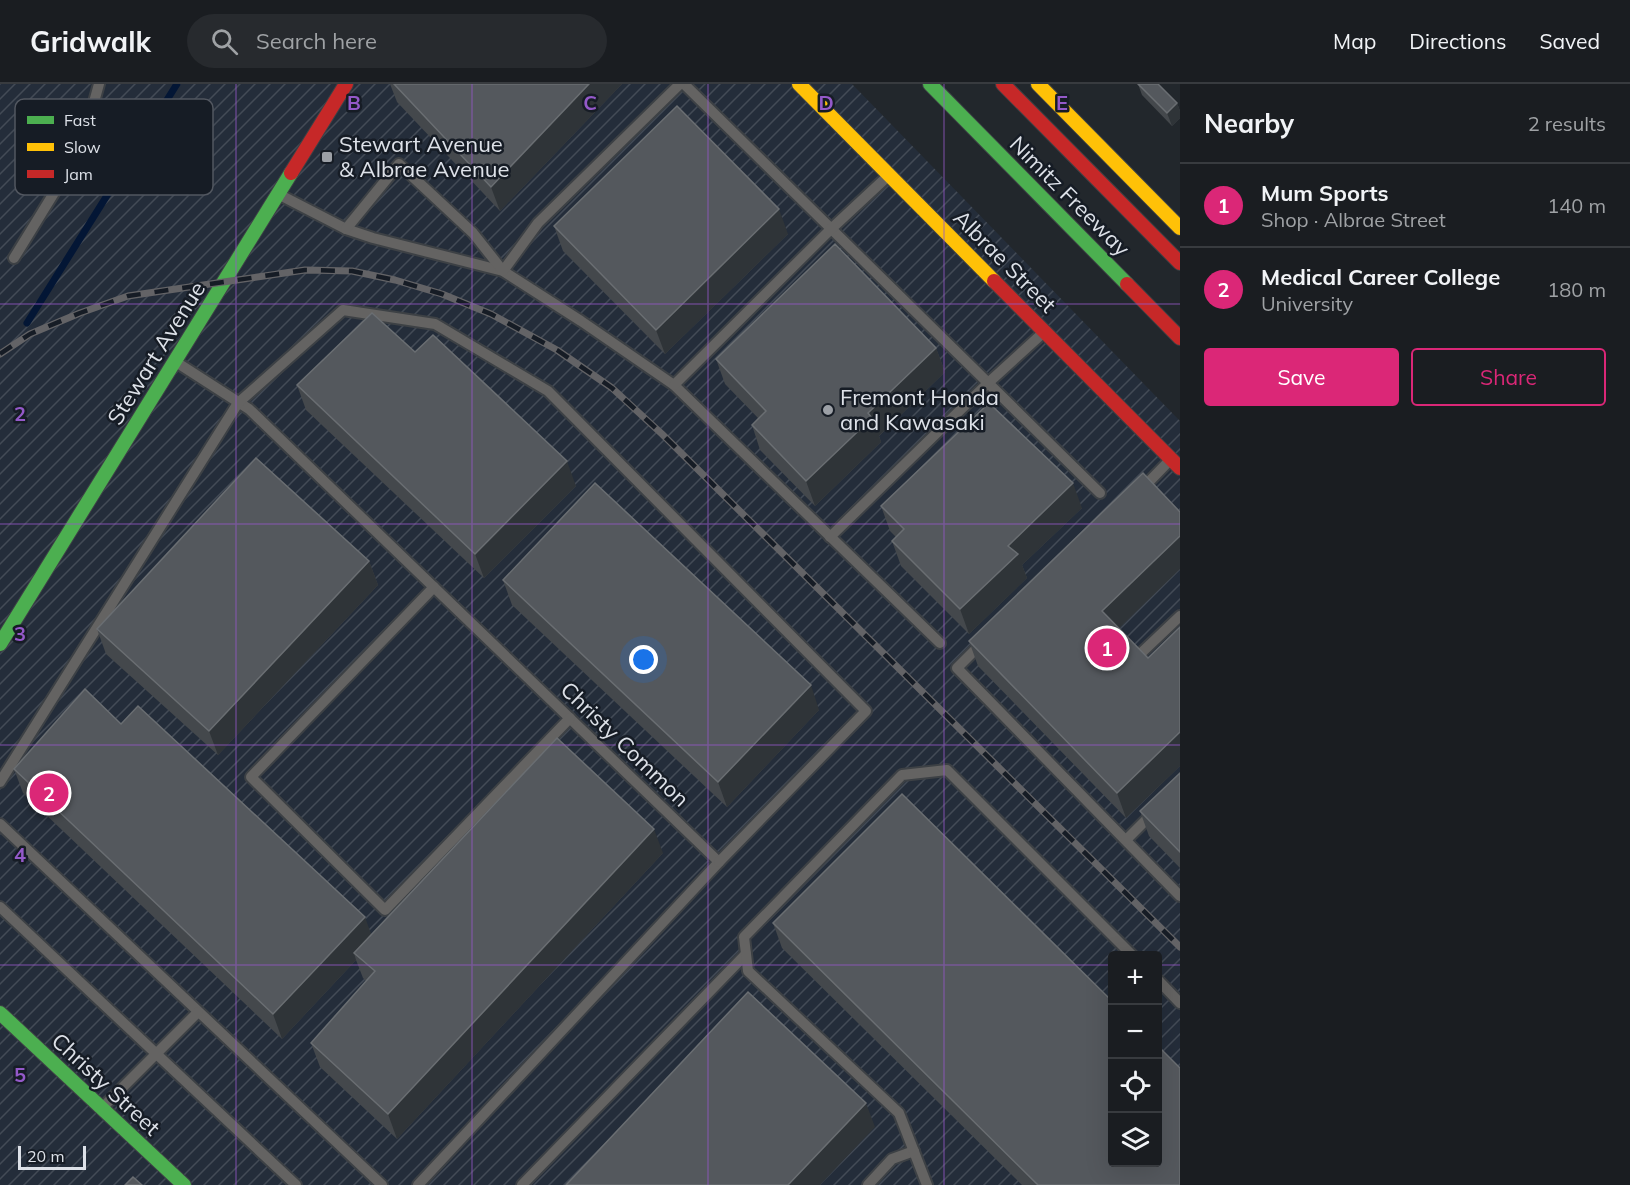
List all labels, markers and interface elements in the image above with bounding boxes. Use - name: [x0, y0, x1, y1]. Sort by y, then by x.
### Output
- search box: [187, 14, 607, 68]
- text: Gridwalk: [30, 24, 151, 59]
- icon: search: [208, 25, 241, 58]
- text: Search here: [256, 27, 377, 55]
- text: Map: [1333, 28, 1376, 54]
- text: Directions: [1409, 28, 1506, 54]
- text: Saved: [1539, 28, 1600, 54]
- text: B: [347, 90, 361, 115]
- text: C: [583, 90, 597, 115]
- text: D: [818, 90, 834, 115]
- text: E: [1056, 90, 1068, 115]
- legend: [15, 99, 213, 195]
- text: Nearby: [1204, 107, 1294, 140]
- text: Fast: [64, 110, 96, 130]
- text: 2 results: [1528, 111, 1606, 136]
- place label: Stewart Avenue & Albrae Avenue: [339, 130, 510, 183]
- street label: Nimitz Freeway: [1004, 130, 1136, 262]
- text: Slow: [64, 137, 101, 157]
- marker: Stewart Avenue & Albrae Avenue: [320, 150, 334, 164]
- text: Jam: [64, 164, 93, 184]
- text: Mum Sports: [1261, 179, 1389, 207]
- text: 1: [1218, 193, 1230, 218]
- text: 140 m: [1547, 193, 1606, 218]
- street label: Albrae Street: [948, 204, 1063, 319]
- text: Shop · Albrae Street: [1261, 207, 1446, 232]
- text: Medical Career College: [1261, 263, 1500, 291]
- street label: Stewart Avenue: [101, 276, 211, 430]
- text: 2: [1218, 277, 1230, 302]
- text: 180 m: [1547, 277, 1606, 302]
- text: University: [1261, 291, 1353, 316]
- button: Save: [1204, 348, 1399, 406]
- button: Share: [1411, 348, 1606, 406]
- place label: Fremont Honda and Kawasaki: [840, 383, 999, 436]
- text: 2: [14, 401, 26, 426]
- marker: Fremont Honda and Kawasaki: [821, 403, 835, 417]
- text: 3: [14, 621, 26, 646]
- pin: 1: [1088, 626, 1126, 670]
- your location: [629, 645, 658, 674]
- street label: Christy Common: [555, 676, 695, 812]
- pin: 2: [29, 770, 68, 816]
- text: 4: [14, 842, 26, 867]
- map controls: [1108, 951, 1162, 1167]
- button: +: [1108, 951, 1162, 1005]
- button: −: [1108, 1005, 1162, 1059]
- street label: Christy Street: [46, 1027, 166, 1142]
- button: locate: [1108, 1059, 1162, 1113]
- text: 5: [14, 1062, 26, 1087]
- button: layers: [1108, 1113, 1162, 1167]
- scale bar: [18, 1143, 86, 1170]
- text: 20 m: [27, 1146, 64, 1166]

